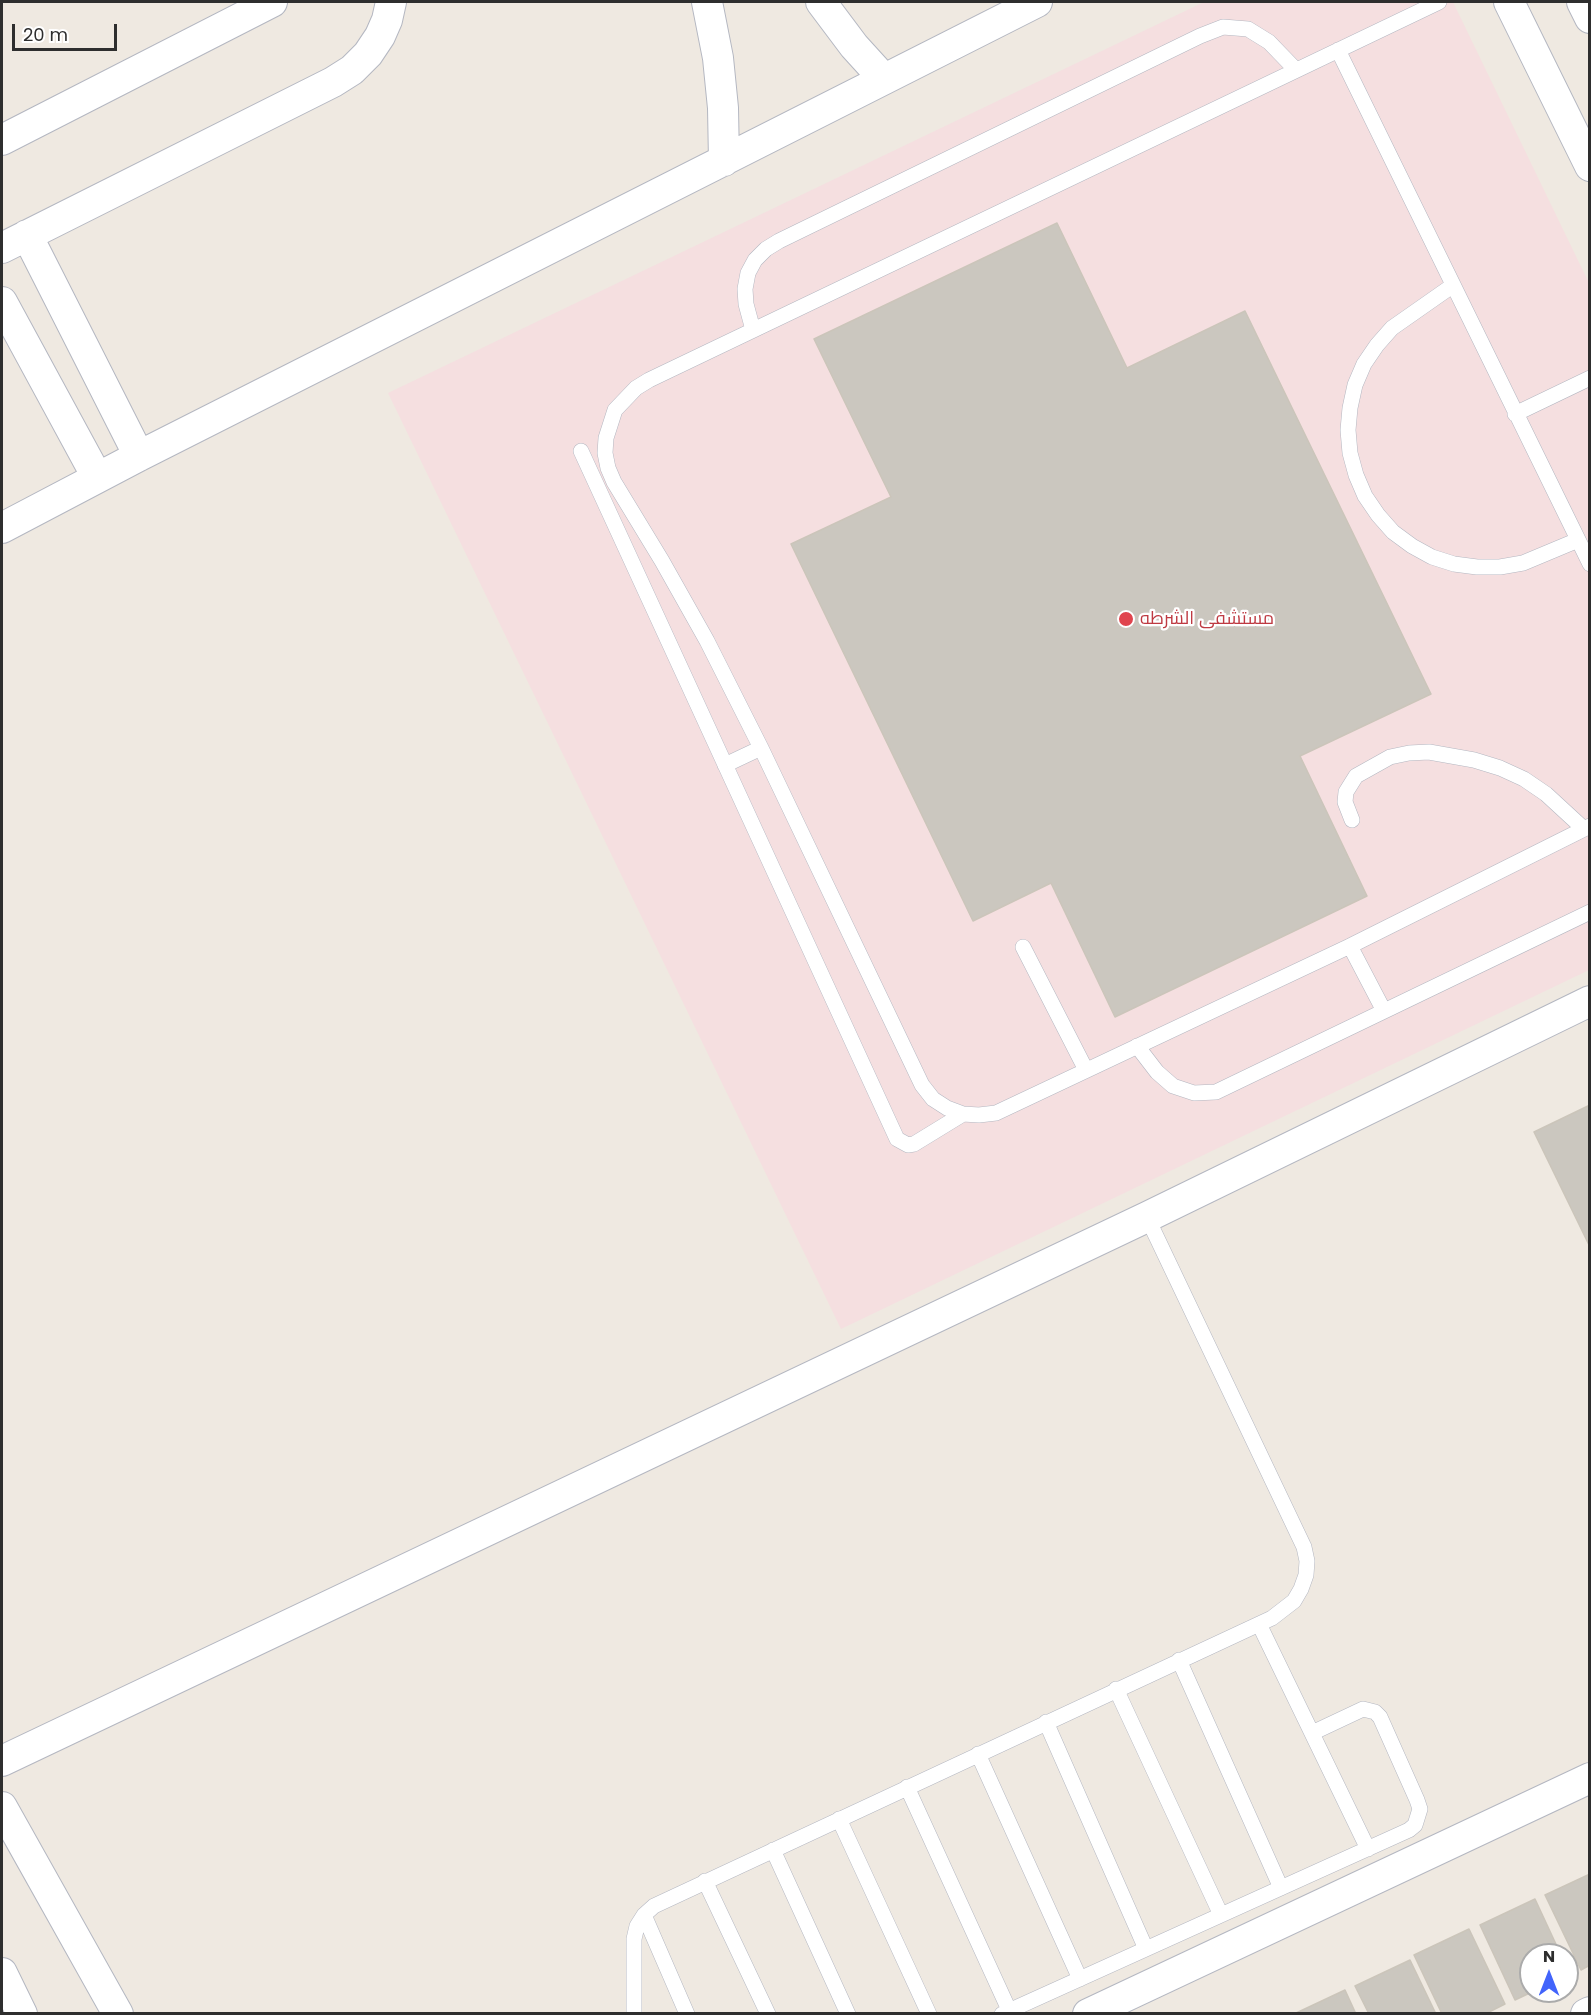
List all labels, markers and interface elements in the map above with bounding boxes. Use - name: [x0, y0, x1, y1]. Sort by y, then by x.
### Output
- scale bar: [15, 12, 120, 50]
- text: 20 m: [23, 22, 68, 47]
- place label: مستشفى الشرطه: [1140, 608, 1274, 630]
- marker: مستشفى الشرطه: [1117, 610, 1135, 628]
- north arrow: [1519, 1943, 1579, 2003]
- text: N: [1543, 1945, 1555, 1968]

